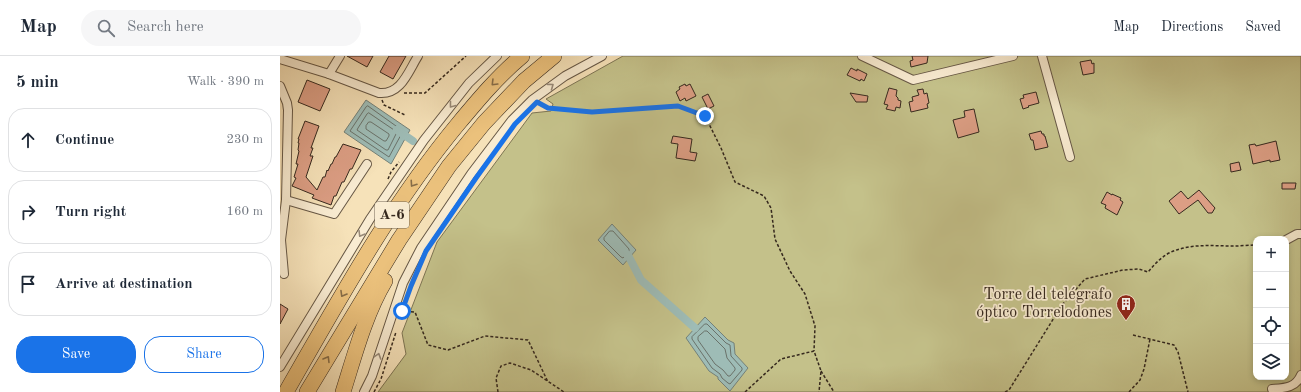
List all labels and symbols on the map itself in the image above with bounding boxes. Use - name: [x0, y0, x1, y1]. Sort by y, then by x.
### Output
- one-way arrow: [491, 78, 499, 86]
- one-way arrow: [547, 83, 554, 90]
- one-way arrow: [449, 100, 456, 107]
- route end: [696, 107, 714, 125]
- one-way arrow: [410, 180, 418, 187]
- road number: A-6: [375, 202, 409, 228]
- one-way arrow: [358, 230, 365, 237]
- place label: Torre del telégrafo óptico Torrelodones: [976, 287, 1112, 321]
- one-way arrow: [340, 290, 347, 297]
- building icon: Torre del telégrafo óptico Torrelodones: [1115, 293, 1137, 321]
- route start: [393, 302, 411, 320]
- one-way arrow: [374, 352, 382, 359]
- one-way arrow: [323, 356, 330, 363]

